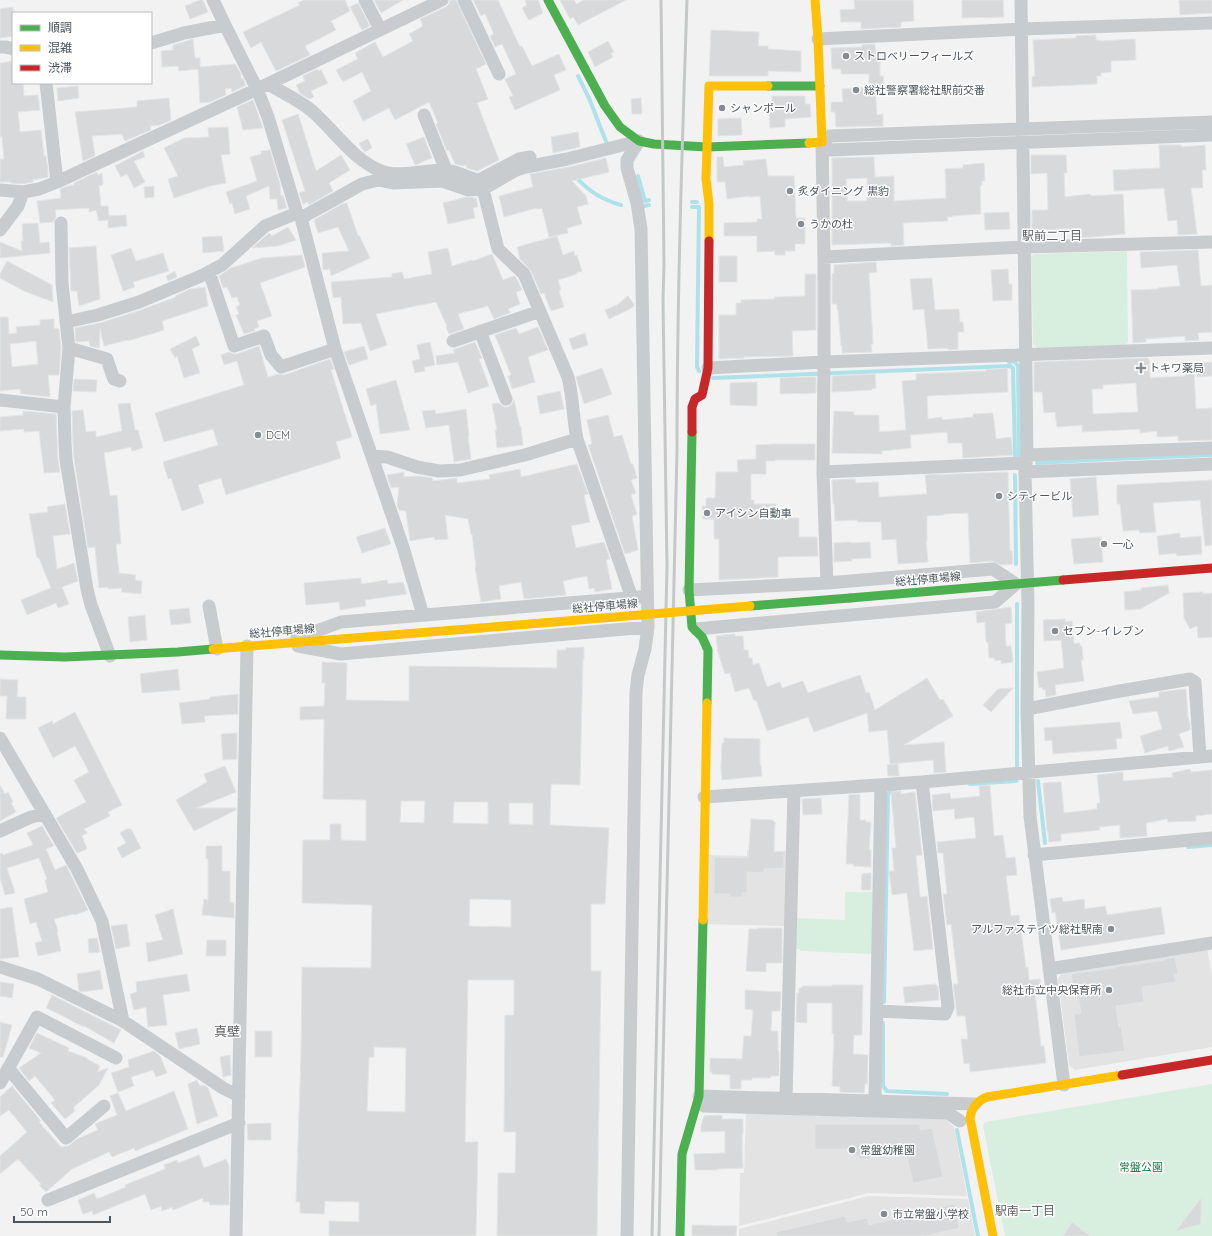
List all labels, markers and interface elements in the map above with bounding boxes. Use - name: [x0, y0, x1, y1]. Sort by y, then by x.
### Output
- legend: [12, 12, 152, 84]
- text: 順調: [48, 20, 72, 35]
- text: 混雑: [48, 40, 72, 55]
- place label: ストロベリーフィールズ: [854, 49, 974, 63]
- marker: ストロベリーフィールズ: [841, 51, 851, 61]
- text: 渋滞: [48, 60, 72, 75]
- place label: 総社警察署総社駅前交番: [864, 83, 985, 97]
- marker: 総社警察署総社駅前交番: [851, 85, 861, 95]
- place label: シャンボール: [730, 101, 796, 115]
- marker: シャンボール: [717, 103, 727, 113]
- place label: 炙ダイニング 黒豹: [798, 184, 889, 198]
- marker: 炙ダイニング 黒豹: [785, 186, 795, 196]
- place label: うかの杜: [809, 217, 853, 231]
- marker: うかの杜: [796, 219, 806, 229]
- district label: 駅前二丁目: [1022, 228, 1082, 243]
- place label: トキワ薬局: [1149, 361, 1204, 375]
- marker: トキワ薬局: [1136, 363, 1146, 373]
- place label: DCM: [266, 428, 290, 442]
- marker: DCM: [253, 430, 263, 440]
- place label: シティービル: [1007, 489, 1072, 503]
- marker: シティービル: [994, 491, 1004, 501]
- place label: アイシン自動車: [715, 506, 791, 520]
- marker: アイシン自動車: [702, 508, 712, 518]
- place label: 一心: [1112, 537, 1134, 551]
- marker: 一心: [1099, 539, 1109, 549]
- street label: 総社停車場線: [895, 569, 961, 589]
- street label: 総社停車場線: [572, 596, 638, 616]
- street label: 総社停車場線: [249, 621, 315, 641]
- place label: セブン-イレブン: [1063, 624, 1144, 638]
- marker: セブン-イレブン: [1050, 626, 1060, 636]
- place label: アルファステイツ総社駅南: [971, 922, 1103, 936]
- marker: アルファステイツ総社駅南: [1106, 924, 1116, 934]
- place label: 総社市立中央保育所: [1002, 983, 1102, 997]
- marker: 総社市立中央保育所: [1104, 985, 1114, 995]
- district label: 真壁: [214, 1023, 240, 1039]
- place label: 常盤幼稚園: [860, 1143, 915, 1157]
- marker: 常盤幼稚園: [847, 1145, 857, 1155]
- park label: 常盤公園: [1119, 1160, 1163, 1174]
- scale bar: [14, 1198, 110, 1224]
- district label: 駅南一丁目: [995, 1203, 1055, 1218]
- text: 50 m: [20, 1204, 48, 1219]
- place label: 市立常盤小学校: [892, 1207, 969, 1221]
- marker: 市立常盤小学校: [879, 1209, 889, 1219]

